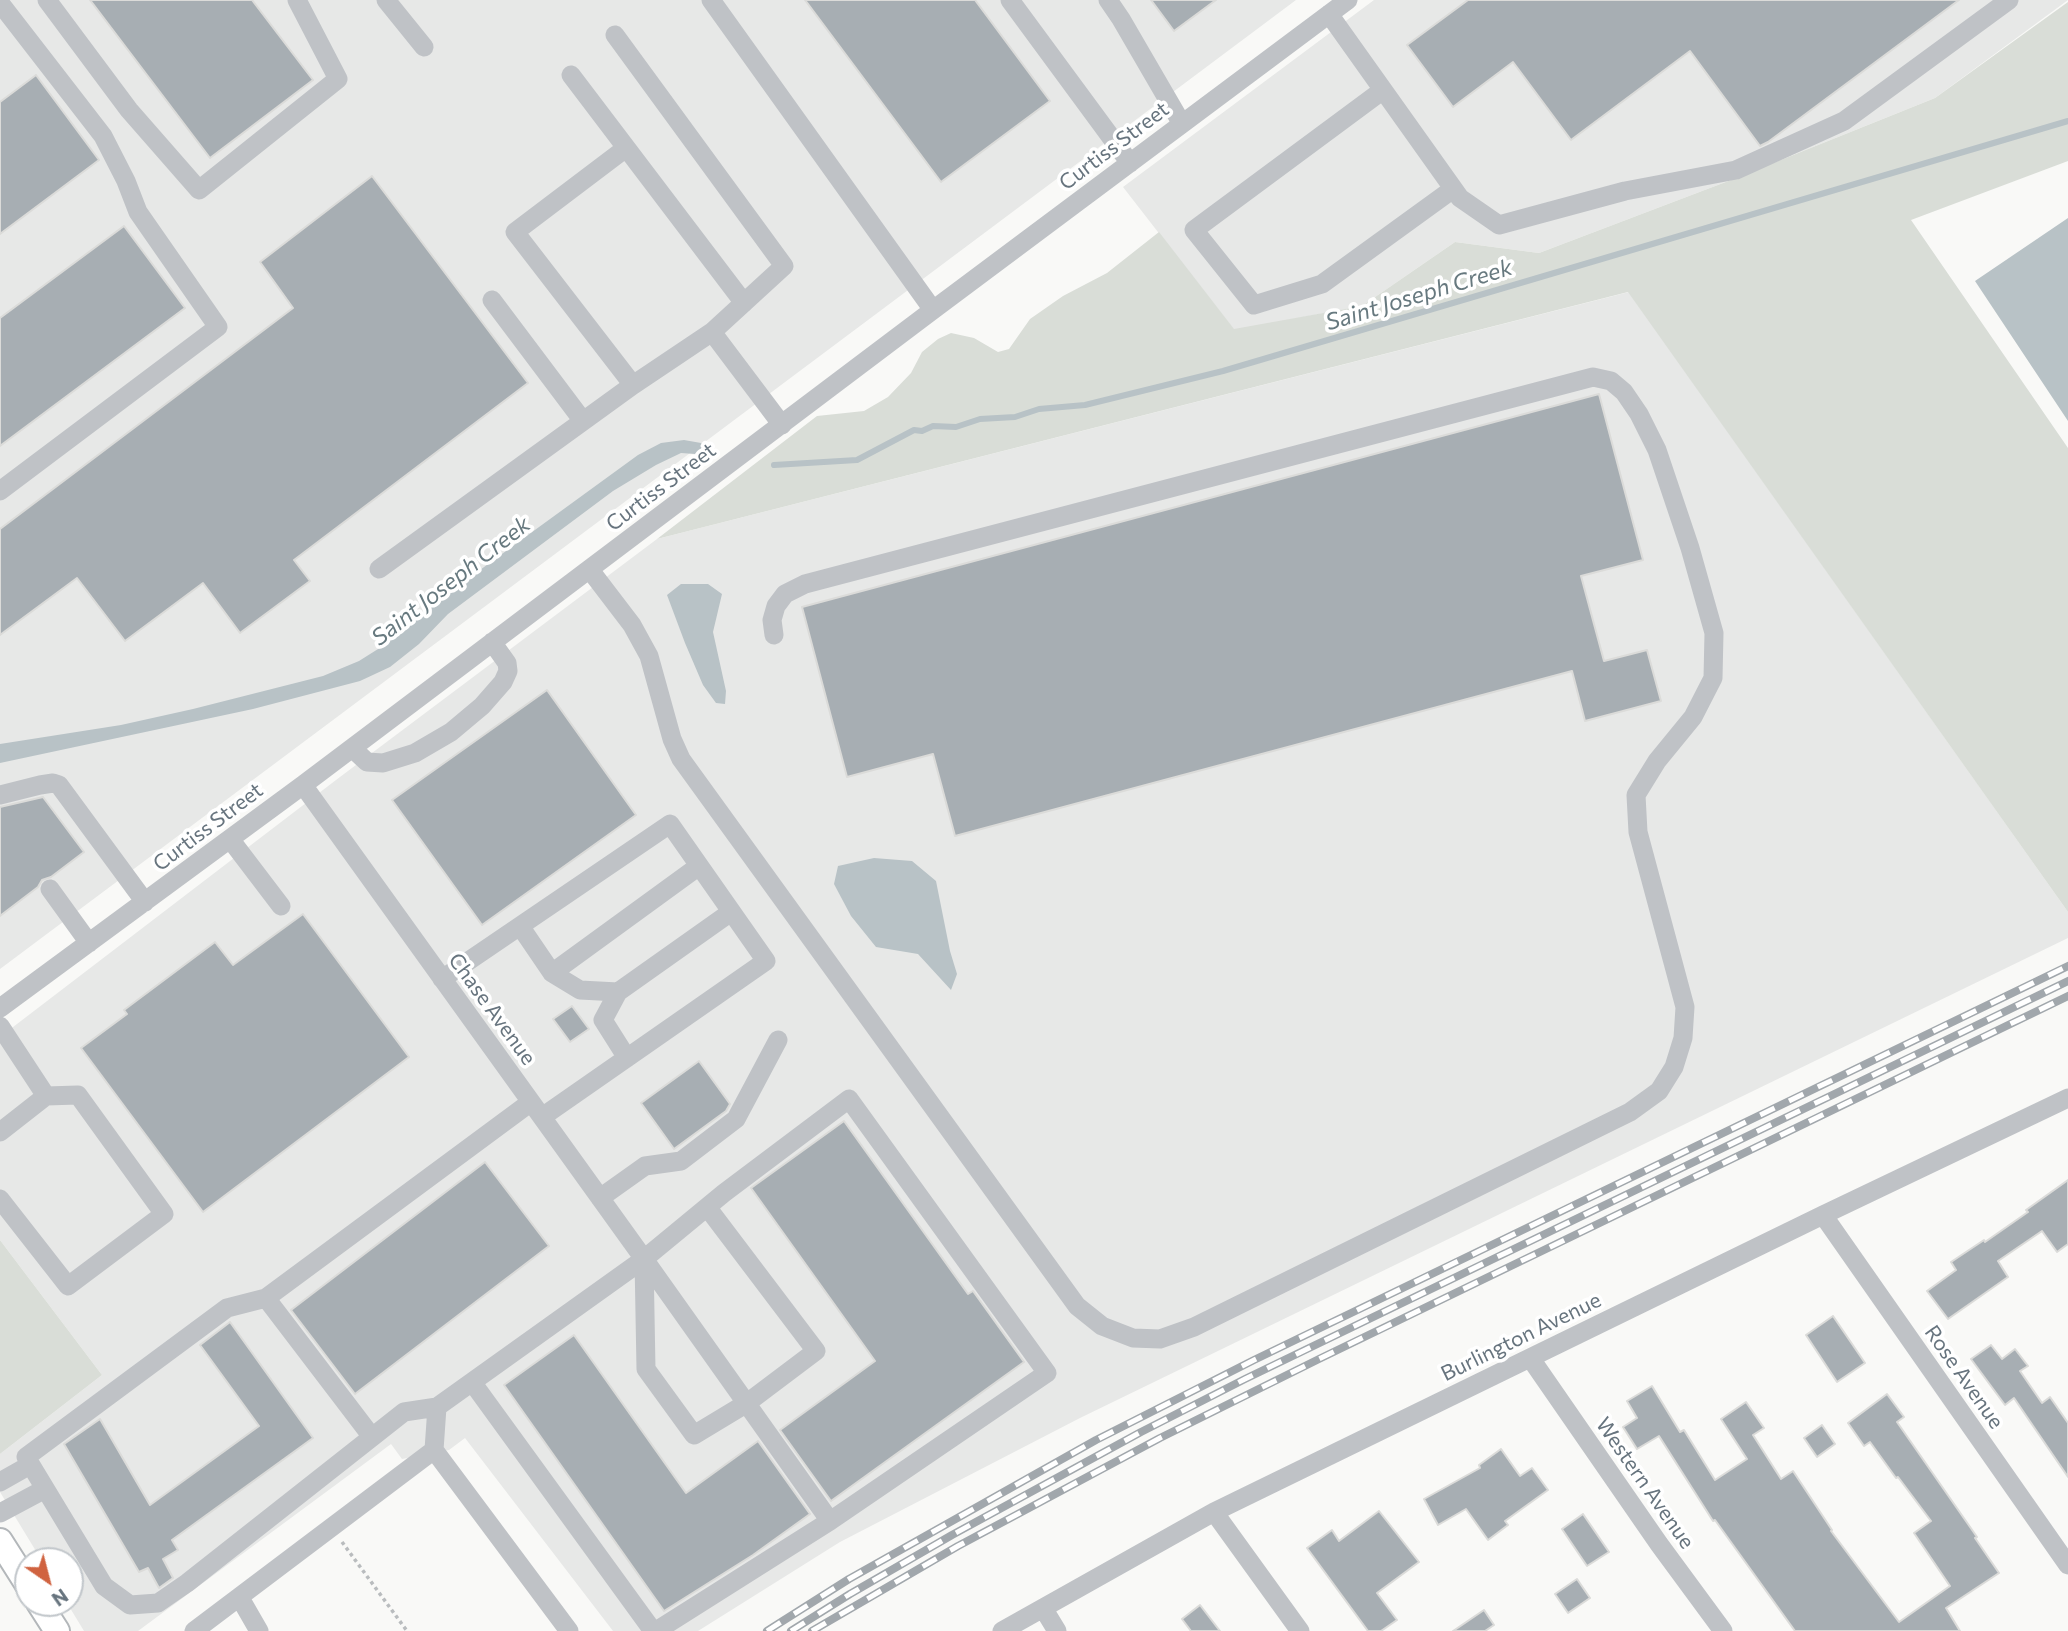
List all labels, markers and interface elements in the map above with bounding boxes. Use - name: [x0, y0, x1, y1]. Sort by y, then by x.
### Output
- street label: Curtiss Street: [1054, 97, 1174, 195]
- water label: Saint Joseph Creek: [1322, 253, 1516, 337]
- street label: Curtiss Street: [601, 438, 721, 536]
- water label: Saint Joseph Creek: [366, 510, 536, 652]
- street label: Curtiss Street: [148, 778, 268, 876]
- street label: Chase Avenue: [443, 948, 541, 1070]
- street label: Burlington Avenue: [1437, 1287, 1605, 1387]
- street label: Rose Avenue: [1919, 1320, 2009, 1434]
- street label: Western Avenue: [1590, 1412, 1700, 1554]
- north arrow: [14, 1547, 84, 1617]
- text: N: [48, 1584, 73, 1611]

